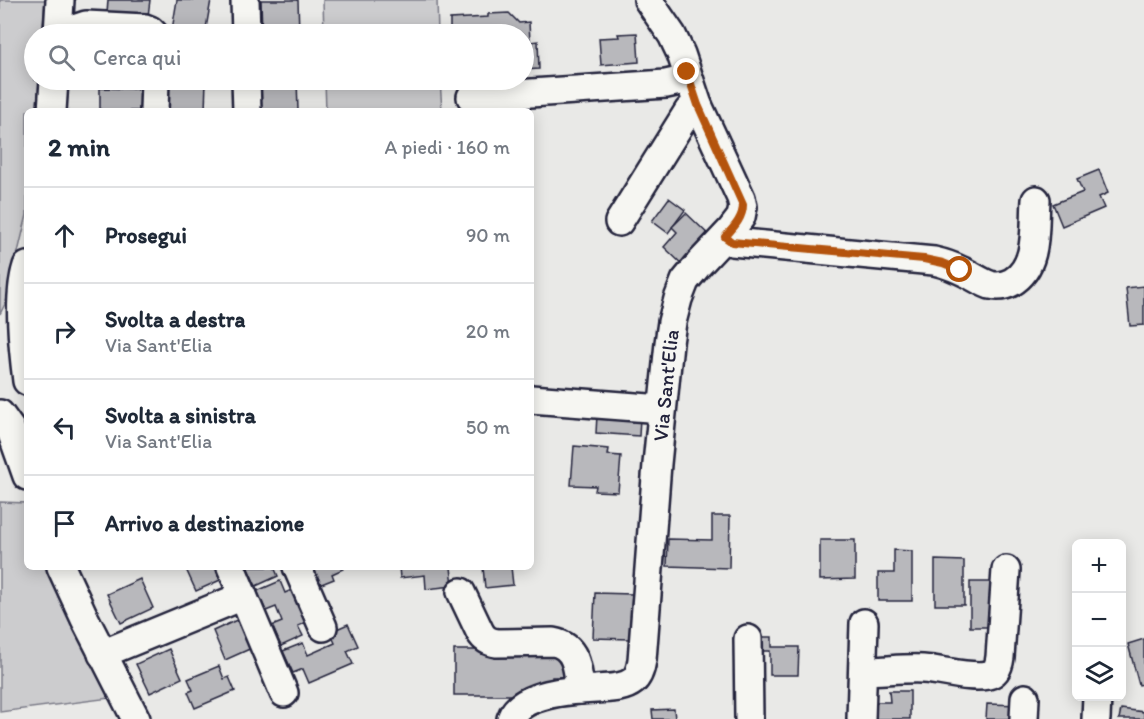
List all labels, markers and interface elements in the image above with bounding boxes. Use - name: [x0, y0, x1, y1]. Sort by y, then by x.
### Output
- search box: [24, 24, 534, 90]
- icon: search: [45, 41, 78, 74]
- text: Cerca qui: [93, 44, 181, 71]
- route end: [673, 58, 699, 84]
- text: 2 min: [48, 131, 110, 163]
- text: A piedi · 160 m: [384, 135, 510, 159]
- icon: ahead: [48, 219, 81, 252]
- text: Prosegui: [105, 222, 187, 249]
- text: 90 m: [466, 223, 510, 247]
- route start: [946, 256, 972, 282]
- text: Svolta a destra: [105, 306, 245, 333]
- icon: right: [48, 315, 81, 348]
- text: 20 m: [466, 319, 510, 343]
- street label: Via Sant'Elia: [647, 328, 683, 442]
- text: Via Sant'Elia: [105, 333, 212, 357]
- text: Svolta a sinistra: [105, 402, 256, 429]
- icon: left: [48, 411, 81, 444]
- text: 50 m: [466, 415, 510, 439]
- text: Via Sant'Elia: [105, 429, 212, 453]
- icon: arrive: [48, 507, 81, 540]
- text: Arrivo a destinazione: [105, 510, 304, 537]
- map controls: [1072, 539, 1126, 701]
- button: +: [1072, 539, 1126, 593]
- button: −: [1072, 593, 1126, 647]
- button: layers: [1072, 647, 1126, 701]

